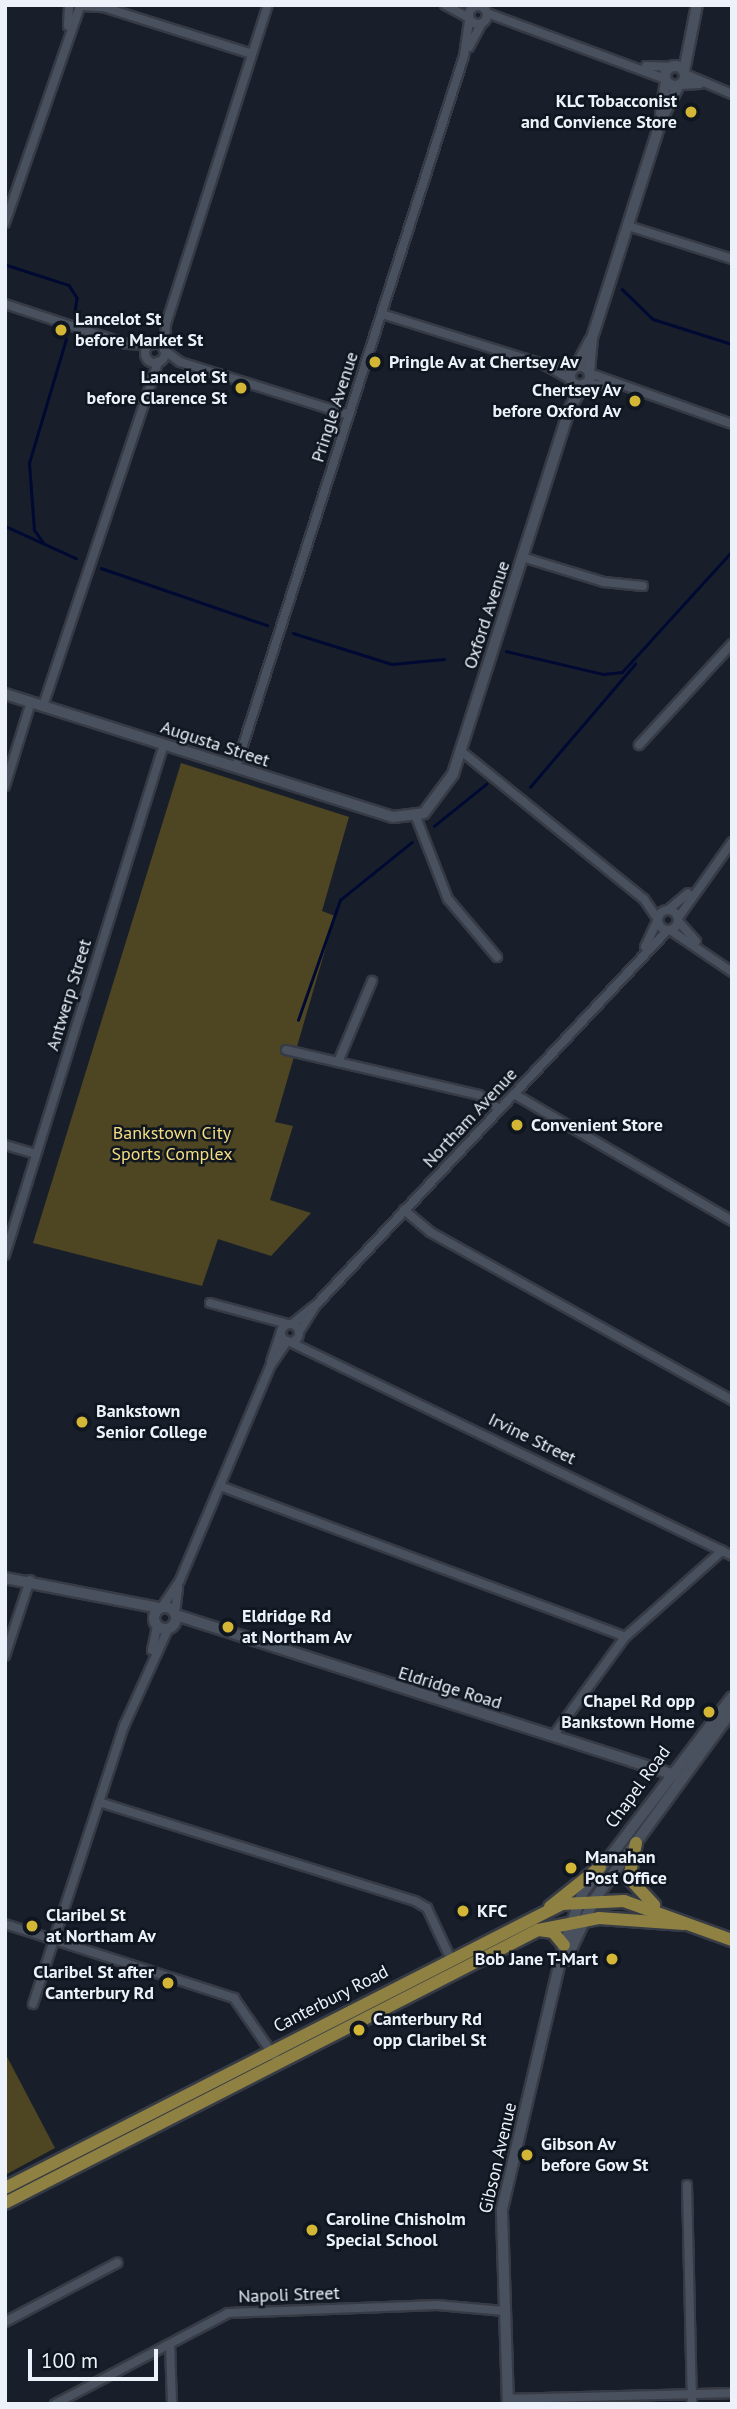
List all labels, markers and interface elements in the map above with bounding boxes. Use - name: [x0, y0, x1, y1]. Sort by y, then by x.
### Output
- place label: KLC Tobacconist and Convience Store: [521, 91, 677, 134]
- marker: KLC Tobacconist and Convience Store: [683, 104, 699, 120]
- place label: Lancelot St before Market St: [75, 309, 203, 352]
- marker: Lancelot St before Market St: [53, 322, 69, 338]
- street label: Pringle Avenue: [307, 349, 363, 465]
- place label: Pringle Av at Chertsey Av: [389, 351, 581, 373]
- marker: Pringle Av at Chertsey Av: [367, 354, 383, 370]
- place label: Lancelot St before Clarence St: [86, 367, 227, 410]
- marker: Lancelot St before Clarence St: [233, 380, 249, 396]
- place label: Chertsey Av before Oxford Av: [491, 380, 621, 422]
- marker: Chertsey Av before Oxford Av: [627, 393, 643, 409]
- street label: Oxford Avenue: [459, 558, 515, 672]
- street label: Augusta Street: [158, 716, 272, 772]
- street label: Antwerp Street: [42, 937, 96, 1053]
- street label: Northam Avenue: [418, 1063, 522, 1173]
- place label: Convenient Store: [531, 1114, 663, 1136]
- marker: Convenient Store: [509, 1117, 525, 1133]
- park label: Bankstown City Sports Complex: [112, 1123, 232, 1166]
- place label: Bankstown Senior College: [96, 1401, 207, 1444]
- street label: Irvine Street: [485, 1409, 579, 1469]
- marker: Bankstown Senior College: [74, 1414, 90, 1430]
- place label: Eldridge Rd at Northam Av: [242, 1606, 353, 1648]
- marker: Eldridge Rd at Northam Av: [220, 1619, 236, 1635]
- street label: Eldridge Road: [396, 1662, 504, 1714]
- place label: Chapel Rd opp Bankstown Home: [561, 1691, 695, 1734]
- marker: Chapel Rd opp Bankstown Home: [701, 1704, 717, 1720]
- street label: Chapel Road: [601, 1742, 675, 1832]
- place label: Manahan Post Office: [585, 1847, 667, 1890]
- marker: Manahan Post Office: [563, 1860, 579, 1876]
- place label: KFC: [477, 1900, 507, 1922]
- marker: KFC: [455, 1903, 471, 1919]
- place label: Claribel St at Northam Av: [46, 1905, 157, 1948]
- marker: Claribel St at Northam Av: [24, 1918, 40, 1934]
- place label: Bob Jane T-Mart: [474, 1948, 598, 1970]
- marker: Bob Jane T-Mart: [604, 1951, 620, 1967]
- street label: Canterbury Road: [270, 1961, 392, 2037]
- place label: Claribel St after Canterbury Rd: [33, 1962, 154, 2004]
- marker: Claribel St after Canterbury Rd: [160, 1975, 176, 1991]
- place label: Canterbury Rd opp Claribel St: [373, 2009, 487, 2052]
- marker: Canterbury Rd opp Claribel St: [351, 2022, 367, 2038]
- street label: Gibson Avenue: [475, 2100, 521, 2216]
- place label: Gibson Av before Gow St: [541, 2134, 649, 2176]
- marker: Gibson Av before Gow St: [519, 2147, 535, 2163]
- place label: Caroline Chisholm Special School: [326, 2209, 466, 2252]
- marker: Caroline Chisholm Special School: [304, 2222, 320, 2238]
- street label: Napoli Street: [238, 2282, 340, 2308]
- scale bar: [32, 2336, 161, 2380]
- text: 100 m: [41, 2347, 98, 2374]

